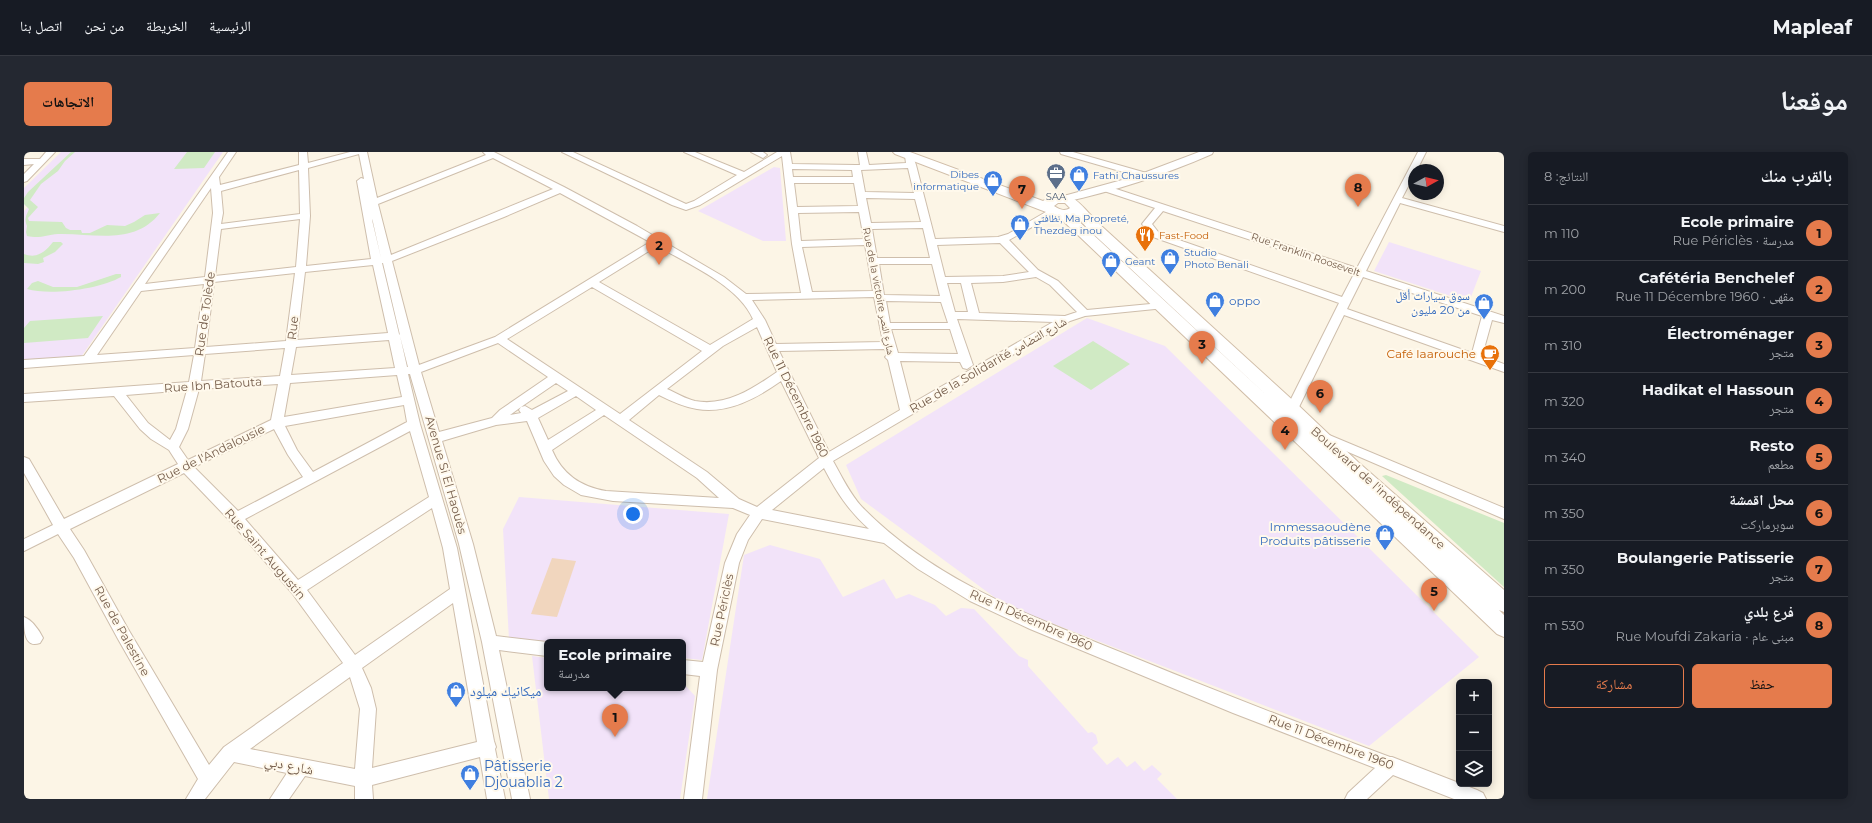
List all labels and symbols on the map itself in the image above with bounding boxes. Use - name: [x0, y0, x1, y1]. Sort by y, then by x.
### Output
- office icon: SAA: [1045, 162, 1067, 190]
- shop icon: Fathi Chaussures: [1068, 164, 1090, 192]
- north arrow: [1408, 164, 1444, 200]
- place label: Dibes informatique: [913, 168, 979, 193]
- shop icon: Dibes informatique: [982, 169, 1004, 197]
- place label: Fathi Chaussures: [1093, 169, 1179, 182]
- pin: 8: [1345, 174, 1371, 207]
- pin: 7: [1009, 176, 1035, 209]
- place label: SAA: [1046, 190, 1067, 203]
- place label: نظافتي, Ma Propreté, Thezdeg inou: [1034, 212, 1129, 237]
- shop icon: نظافتي, Ma Propreté, Thezdeg inou: [1009, 213, 1031, 241]
- restaurant icon: Fast-Food: [1134, 224, 1156, 252]
- street label: Rue de la victoire شارع النصر: [860, 226, 897, 356]
- place label: Fast-Food: [1159, 229, 1209, 242]
- street label: Rue Franklin Roosevelt: [1250, 230, 1362, 279]
- pin: 2: [646, 232, 672, 265]
- place label: Studio Photo Benali: [1184, 246, 1249, 271]
- shop icon: Studio Photo Benali: [1159, 247, 1181, 275]
- shop icon: Geant: [1100, 250, 1122, 278]
- place label: Geant: [1125, 255, 1155, 268]
- street label: Rue de Tolède: [191, 271, 218, 357]
- place label: سوق سيارات أقل من 20 مليون: [1395, 288, 1470, 317]
- shop icon: oppo: [1204, 290, 1226, 318]
- shop icon: سوق سيارات أقل من 20 مليون: [1473, 292, 1495, 320]
- place label: oppo: [1229, 293, 1260, 308]
- street label: Rue de la Solidarité شارع التضامن: [906, 313, 1070, 417]
- street label: Rue: [284, 315, 301, 341]
- pin: 3: [1189, 331, 1215, 364]
- street label: Rue 11 Décembre 1960: [761, 334, 832, 460]
- cafe icon: Café laarouche: [1479, 343, 1501, 371]
- place label: Café laarouche: [1386, 346, 1476, 361]
- street label: Rue Ibn Batouta: [163, 374, 262, 395]
- pin: 6: [1307, 380, 1333, 413]
- street label: Avenue Si El Haouès: [422, 414, 471, 536]
- pin: 4: [1272, 417, 1298, 450]
- street label: Rue de l'Andalousie: [155, 421, 267, 486]
- street label: Boulevard de l'indépendance: [1308, 423, 1449, 552]
- your location: [623, 504, 643, 524]
- street label: Rue Saint Augustin: [222, 505, 309, 602]
- place label: Immessaoudène Produits pâtisserie: [1260, 519, 1371, 548]
- shop icon: Immessaoudène Produits pâtisserie: [1374, 523, 1396, 551]
- street label: Rue Périclès: [707, 572, 737, 648]
- pin: 5: [1421, 578, 1447, 611]
- street label: Rue de Palestine: [91, 583, 153, 679]
- street label: Rue 11 Décembre 1960: [967, 586, 1095, 653]
- shop icon: ميكانيك ميلود: [445, 680, 467, 708]
- place label: ميكانيك ميلود: [470, 682, 541, 700]
- pin: 1: [602, 704, 628, 737]
- street label: Rue 11 Décembre 1960: [1266, 711, 1396, 772]
- street label: شارع دبي: [262, 751, 315, 781]
- place label: Pâtisserie Djouablia 2: [484, 757, 563, 791]
- shop icon: Pâtisserie Djouablia 2: [459, 763, 481, 791]

